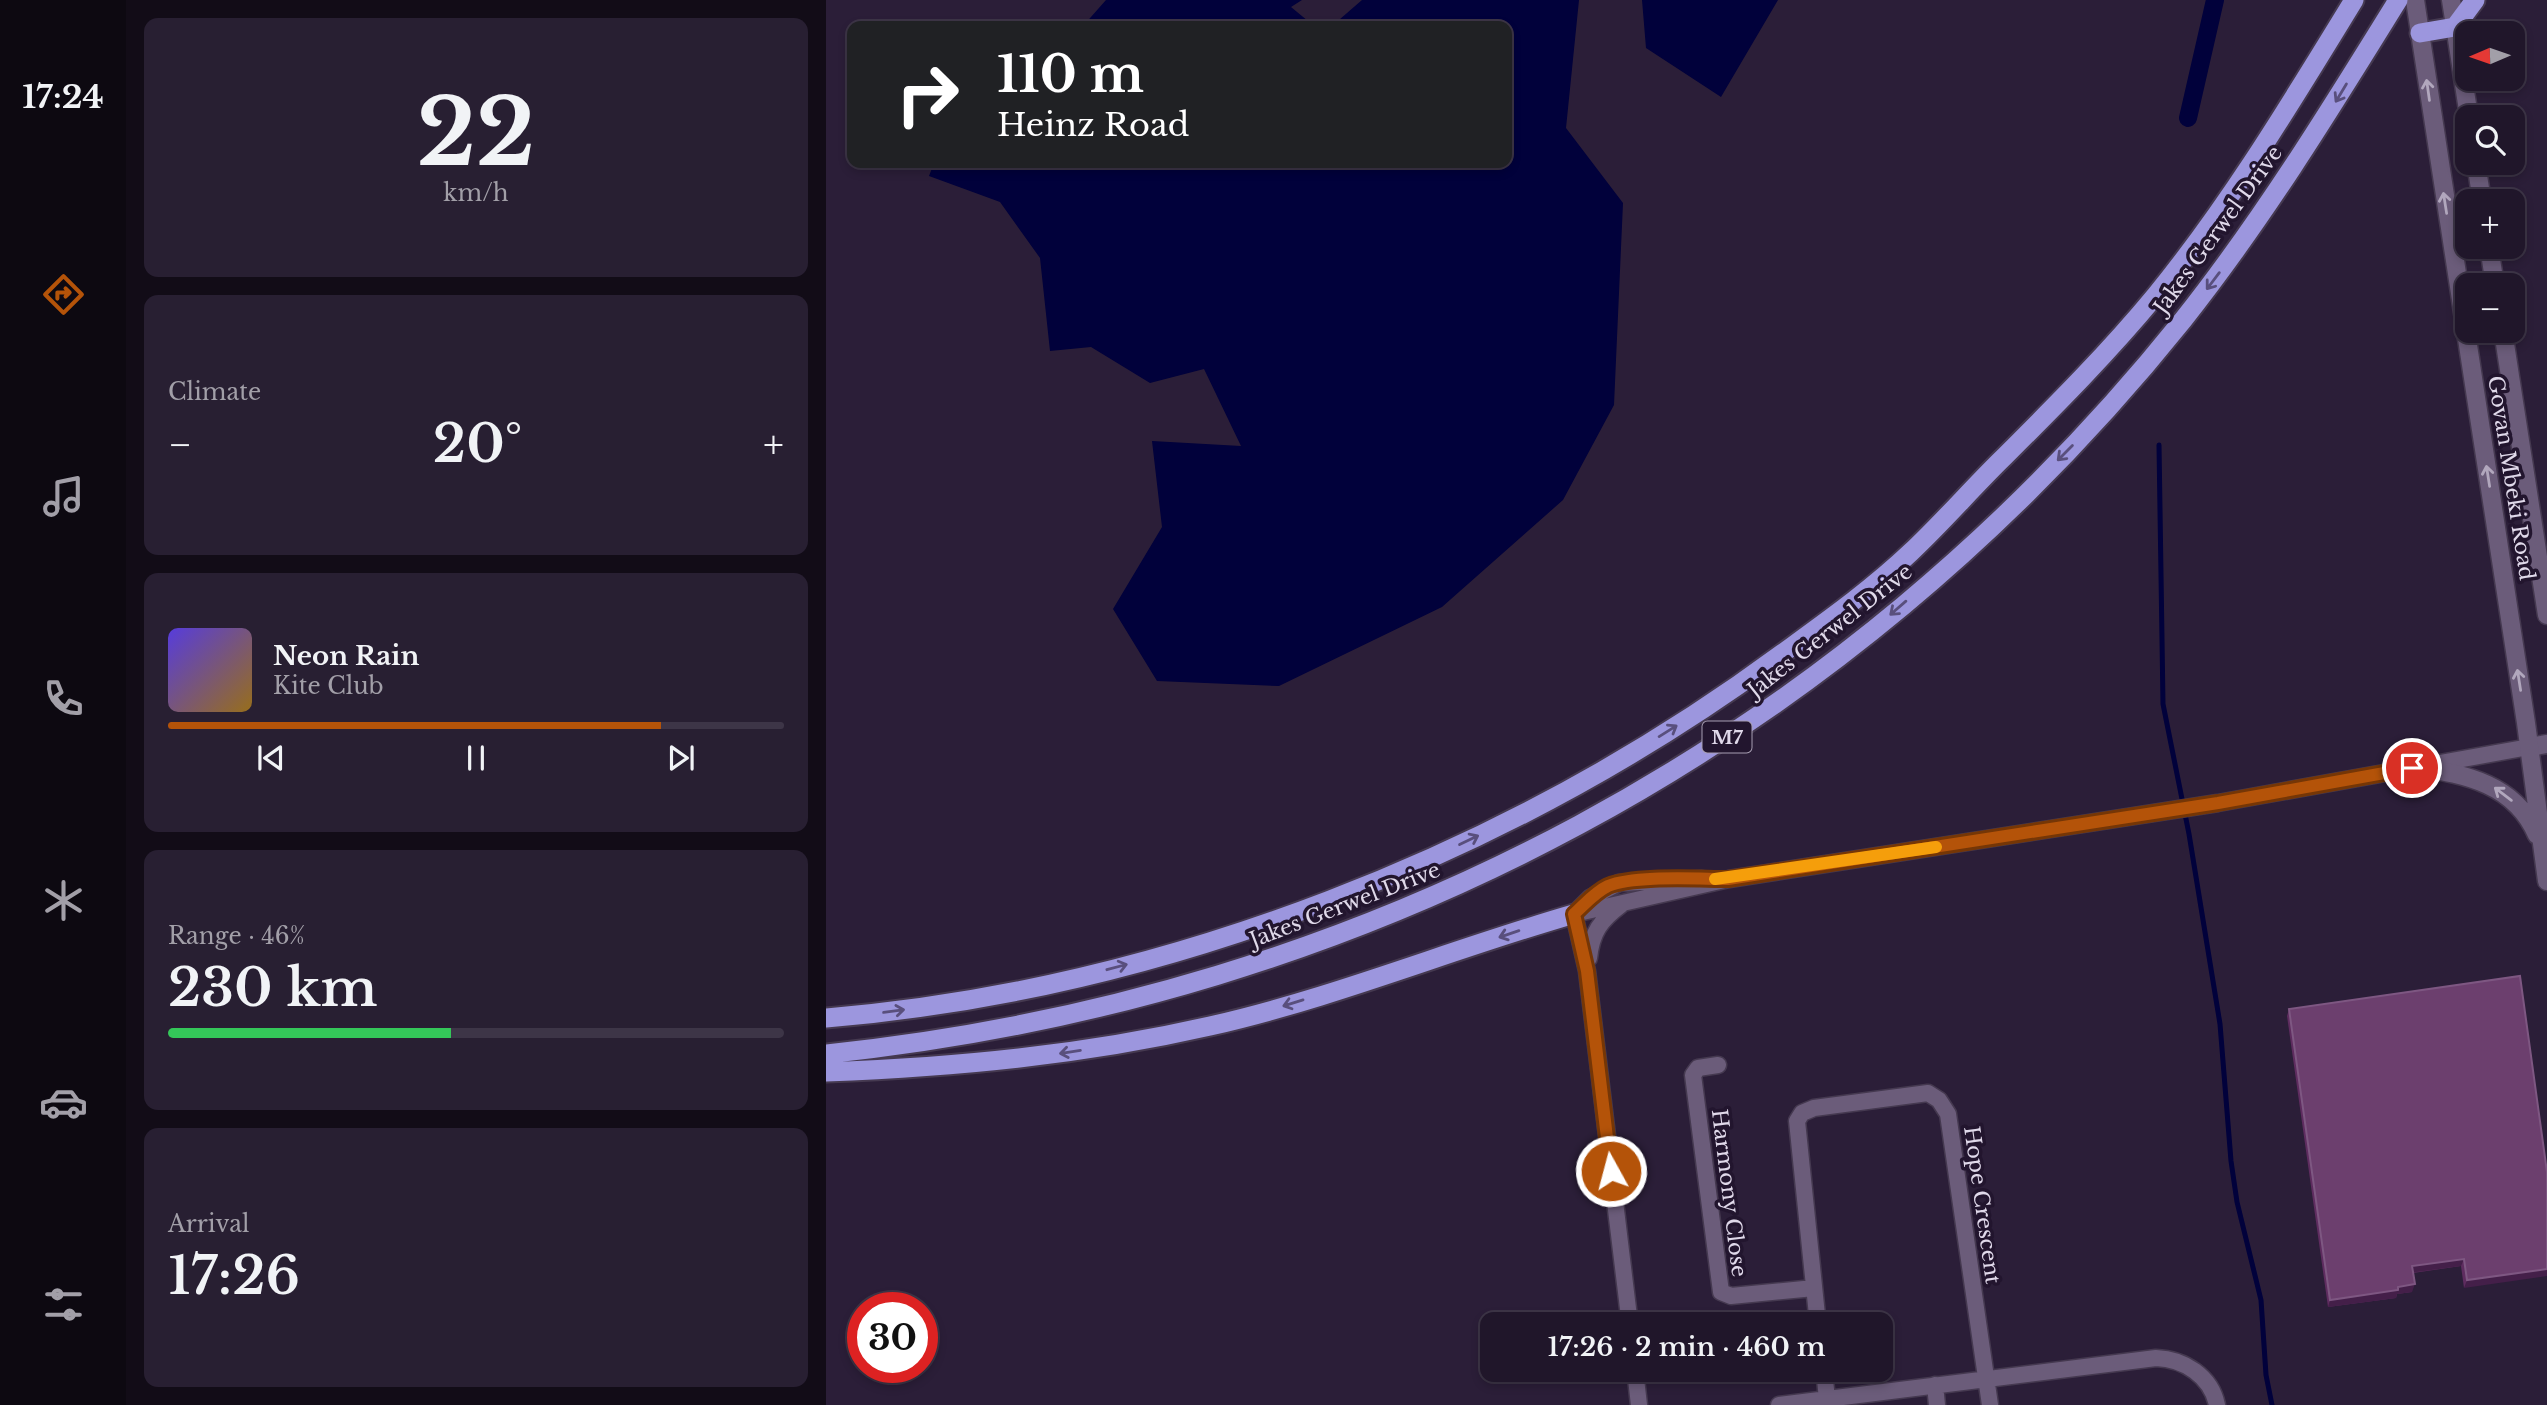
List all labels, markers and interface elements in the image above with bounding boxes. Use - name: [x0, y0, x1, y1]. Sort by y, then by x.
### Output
- north arrow: [2455, 21, 2525, 91]
- map controls: [2455, 21, 2525, 343]
- text: 110 m: [997, 44, 1144, 105]
- icon: right: [882, 49, 973, 140]
- text: 17:24: [22, 77, 104, 117]
- text: 22: [417, 77, 535, 190]
- one-way arrow: [2422, 79, 2435, 102]
- one-way arrow: [2334, 82, 2348, 102]
- text: Heinz Road: [997, 105, 1189, 145]
- button: search: [2455, 105, 2525, 175]
- street label: Jakes Gerwel Drive: [2146, 141, 2288, 322]
- text: km/h: [443, 179, 509, 207]
- button: +: [2455, 189, 2525, 259]
- one-way arrow: [2438, 192, 2451, 215]
- icon: directions: [39, 270, 88, 319]
- one-way arrow: [2206, 271, 2221, 290]
- button: −: [2455, 273, 2525, 343]
- street label: Govan Mbeki Road: [2482, 374, 2540, 582]
- text: Climate: [168, 378, 261, 406]
- text: 20°: [433, 412, 522, 476]
- text: −: [168, 421, 192, 468]
- text: +: [763, 421, 784, 468]
- one-way arrow: [2056, 444, 2073, 461]
- one-way arrow: [2481, 465, 2494, 488]
- icon: music: [39, 472, 88, 521]
- street label: Jakes Gerwel Drive: [1740, 559, 1917, 705]
- one-way arrow: [1890, 600, 1908, 616]
- text: Neon Rain: [273, 640, 419, 672]
- one-way arrow: [2512, 669, 2525, 692]
- text: Kite Club: [273, 672, 384, 700]
- icon: phone: [39, 674, 88, 723]
- road number: M7: [1702, 722, 1752, 752]
- one-way arrow: [1658, 724, 1677, 739]
- pin: [2382, 738, 2442, 798]
- icon: previous: [252, 739, 290, 777]
- icon: pause: [457, 739, 495, 777]
- icon: next: [662, 739, 700, 777]
- icon: arrive: [2393, 749, 2431, 787]
- one-way arrow: [2494, 786, 2513, 801]
- one-way arrow: [1458, 833, 1479, 847]
- street label: Jakes Gerwel Drive: [1243, 857, 1444, 954]
- icon: climate: [39, 876, 88, 925]
- text: Range · 46%: [168, 922, 305, 950]
- one-way arrow: [1499, 929, 1521, 941]
- text: 230 km: [168, 956, 378, 1020]
- one-way arrow: [1105, 960, 1128, 973]
- one-way arrow: [1282, 998, 1304, 1011]
- one-way arrow: [882, 1004, 905, 1017]
- one-way arrow: [1060, 1046, 1082, 1059]
- icon: car: [39, 1078, 88, 1127]
- street label: Harmony Close: [1706, 1107, 1752, 1279]
- street label: Hope Crescent: [1958, 1125, 2006, 1285]
- position arrow: [1574, 1134, 1648, 1208]
- text: Arrival: [168, 1210, 249, 1238]
- text: 17:26: [168, 1244, 300, 1308]
- icon: filters: [39, 1280, 88, 1329]
- speed limit sign: 30: [847, 1292, 938, 1383]
- text: 17:26 · 2 min · 460 m: [1548, 1331, 1825, 1363]

